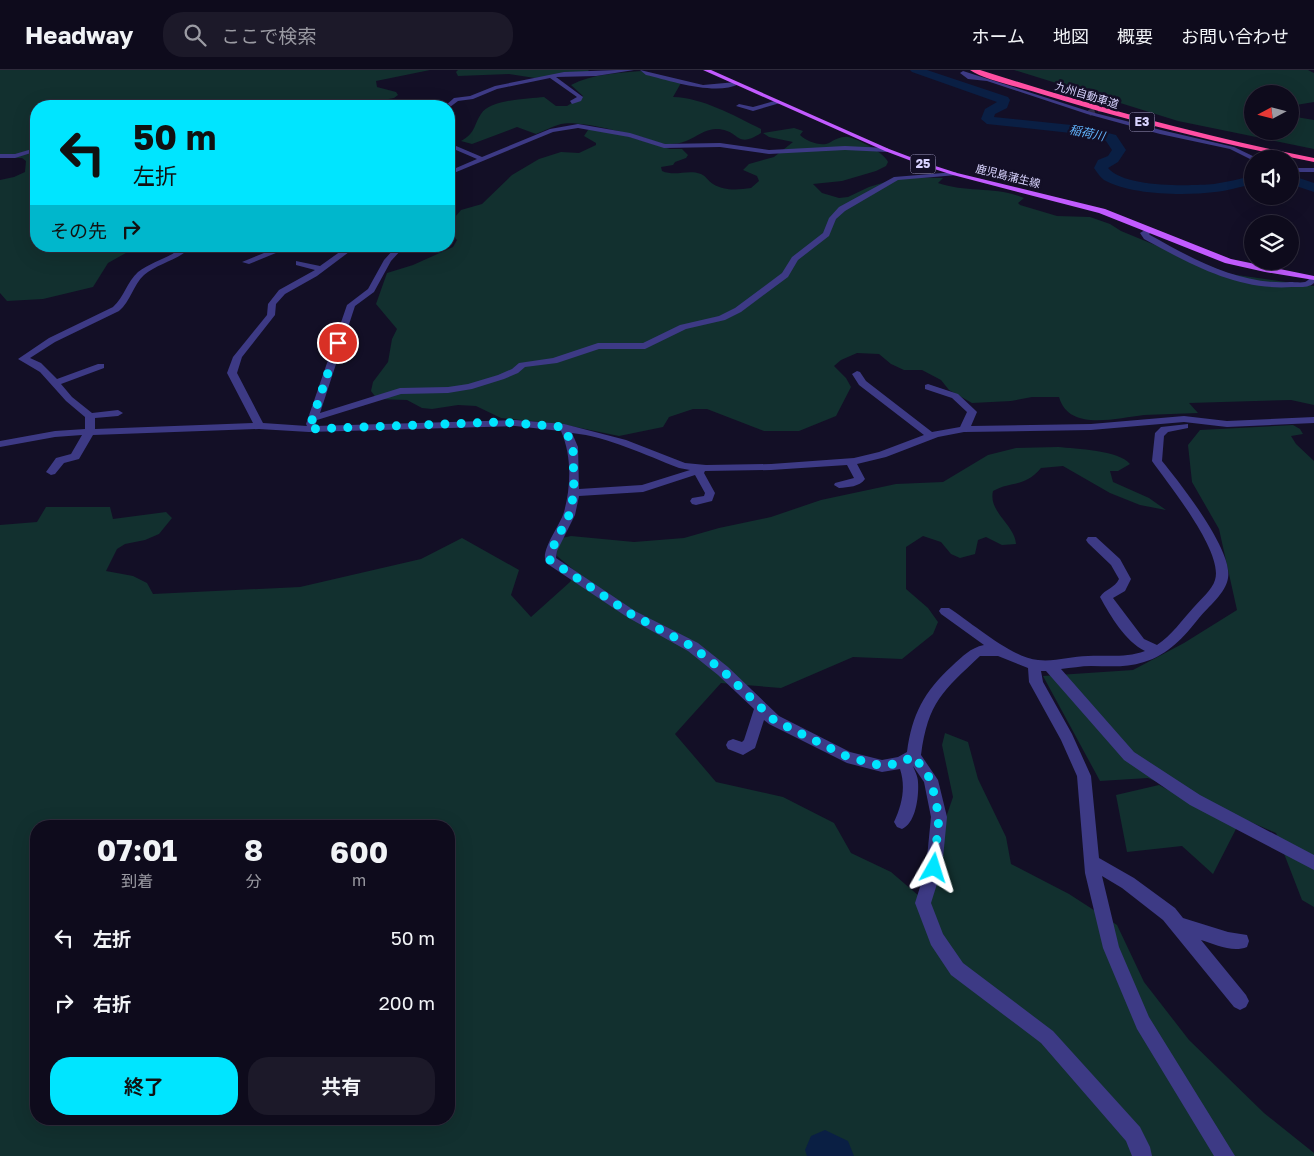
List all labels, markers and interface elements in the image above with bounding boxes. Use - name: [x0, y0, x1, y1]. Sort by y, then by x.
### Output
- search box: [163, 12, 513, 57]
- text: Headway: [25, 20, 133, 49]
- icon: search: [181, 21, 209, 49]
- text: ここで検索: [221, 24, 316, 47]
- text: ホーム: [972, 25, 1025, 47]
- text: 地図: [1053, 25, 1089, 47]
- text: 概要: [1117, 25, 1153, 47]
- text: お問い合わせ: [1181, 25, 1289, 47]
- street label: 九州自動車道: [1054, 79, 1121, 110]
- north arrow: [1244, 85, 1299, 140]
- map controls: [1244, 85, 1299, 270]
- road number: E3: [1130, 112, 1154, 132]
- text: 50 m: [133, 116, 216, 158]
- icon: left: [50, 120, 115, 185]
- water label: 稲荷川: [1068, 121, 1108, 144]
- button: sound: [1244, 150, 1299, 205]
- road number: 25: [910, 155, 936, 174]
- street label: 鹿児島蒲生線: [975, 161, 1042, 190]
- text: 左折: [133, 162, 177, 189]
- icon: right: [117, 215, 145, 243]
- button: layers: [1244, 215, 1299, 270]
- text: その先: [50, 219, 107, 242]
- pin: [317, 322, 359, 364]
- icon: arrive: [324, 329, 352, 357]
- text: 07:01: [97, 832, 177, 868]
- text: 8: [244, 832, 263, 868]
- text: 600: [330, 834, 388, 870]
- position arrow: [907, 841, 959, 893]
- text: m: [352, 870, 366, 890]
- text: 到着: [121, 871, 153, 891]
- text: 分: [246, 871, 262, 891]
- icon: left: [50, 924, 78, 952]
- text: 50 m: [391, 926, 435, 949]
- text: 左折: [93, 927, 131, 950]
- icon: right: [50, 989, 78, 1017]
- text: 200 m: [379, 991, 435, 1014]
- text: 右折: [93, 992, 131, 1015]
- button: 終了: [50, 1057, 238, 1115]
- button: 共有: [248, 1057, 435, 1115]

